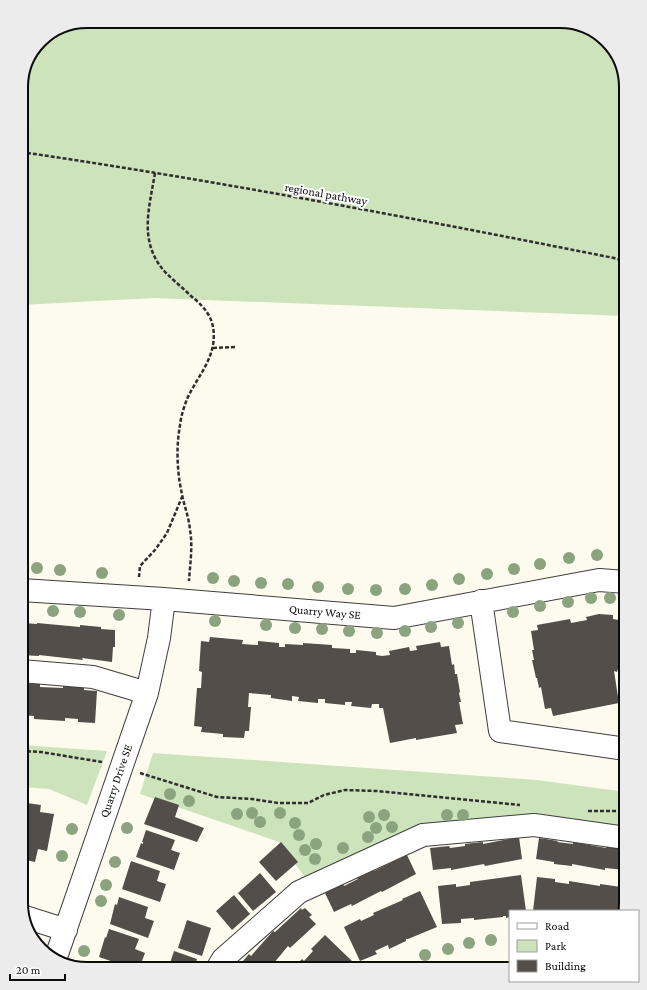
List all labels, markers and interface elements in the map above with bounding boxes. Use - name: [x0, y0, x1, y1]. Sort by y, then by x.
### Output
- street label: regional pathway: [284, 180, 369, 208]
- street label: Quarry Way SE: [288, 602, 362, 622]
- street label: Quarry Drive SE: [97, 742, 135, 820]
- legend: [509, 910, 639, 982]
- text: Road: [545, 919, 570, 933]
- text: Park: [545, 939, 567, 953]
- scale bar: [10, 956, 65, 982]
- text: Building: [545, 959, 586, 973]
- text: 20 m: [16, 963, 41, 977]

